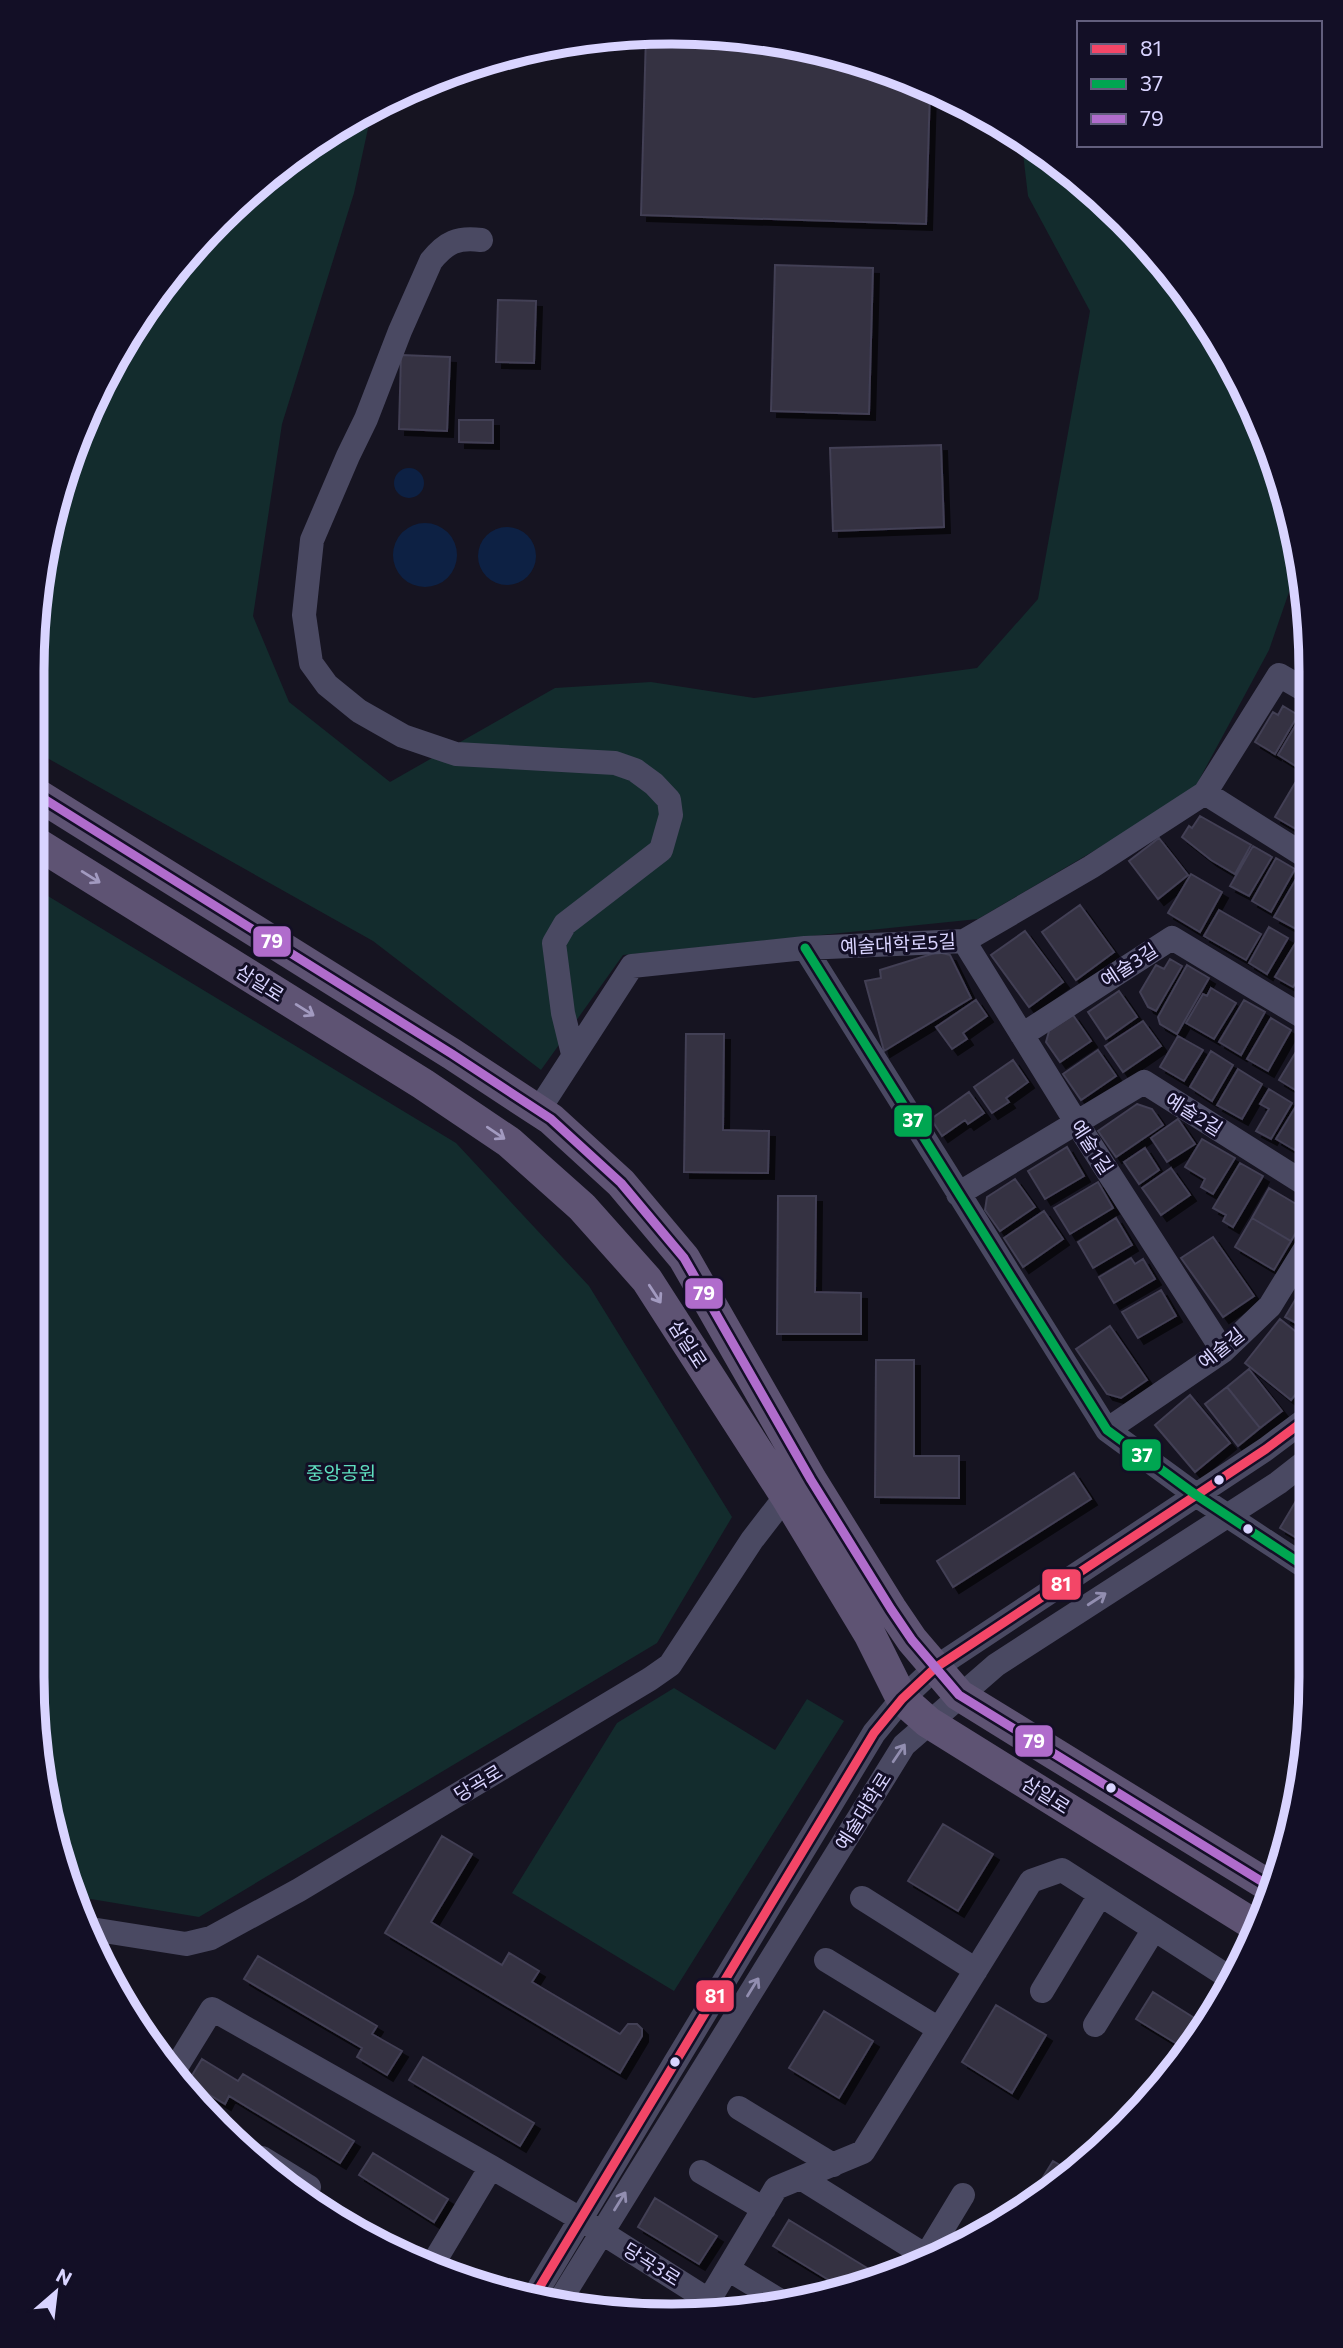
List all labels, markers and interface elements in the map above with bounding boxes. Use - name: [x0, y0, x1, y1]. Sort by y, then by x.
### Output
- legend: [1077, 21, 1322, 147]
- text: 81: [1140, 35, 1162, 60]
- text: 37: [1140, 70, 1163, 95]
- text: 79: [1140, 105, 1164, 130]
- one-way arrow: [80, 870, 100, 884]
- line badge: 79: [252, 925, 292, 958]
- text: 79: [261, 929, 283, 952]
- street label: 예술대학로5길: [840, 929, 956, 958]
- street label: 예술3길: [1096, 938, 1162, 991]
- street label: 삼일로: [232, 959, 289, 1006]
- one-way arrow: [294, 1003, 314, 1017]
- street label: 예술2길: [1161, 1087, 1227, 1140]
- line badge: 37: [893, 1104, 933, 1138]
- text: 37: [902, 1108, 924, 1131]
- street label: 예술1길: [1066, 1115, 1119, 1178]
- one-way arrow: [486, 1126, 505, 1140]
- line badge: 79: [684, 1277, 724, 1310]
- text: 79: [693, 1281, 715, 1304]
- one-way arrow: [649, 1283, 663, 1303]
- street label: 삼일로: [664, 1315, 712, 1372]
- street label: 예술길: [1193, 1322, 1248, 1373]
- line badge: 37: [1121, 1438, 1162, 1472]
- text: 37: [1131, 1443, 1153, 1466]
- park label: 중앙공원: [306, 1461, 376, 1484]
- unlabelled marker: [1212, 1473, 1226, 1487]
- unlabelled marker: [1241, 1522, 1255, 1536]
- line badge: 81: [1041, 1568, 1082, 1601]
- text: 81: [1051, 1572, 1071, 1595]
- one-way arrow: [1087, 1592, 1107, 1606]
- line badge: 79: [1014, 1724, 1054, 1758]
- text: 79: [1023, 1729, 1045, 1752]
- one-way arrow: [892, 1744, 907, 1763]
- street label: 당곡로: [449, 1759, 506, 1806]
- street label: 예술대학로: [830, 1768, 895, 1854]
- street label: 삼일로: [1018, 1771, 1075, 1818]
- unlabelled marker: [1104, 1781, 1118, 1795]
- one-way arrow: [747, 1978, 761, 1998]
- line badge: 81: [695, 1979, 735, 2013]
- text: 81: [705, 1984, 725, 2007]
- unlabelled marker: [668, 2055, 682, 2069]
- one-way arrow: [614, 2192, 628, 2212]
- street label: 당곡3로: [619, 2237, 685, 2290]
- north arrow: [21, 2257, 91, 2327]
- text: N: [53, 2263, 76, 2290]

